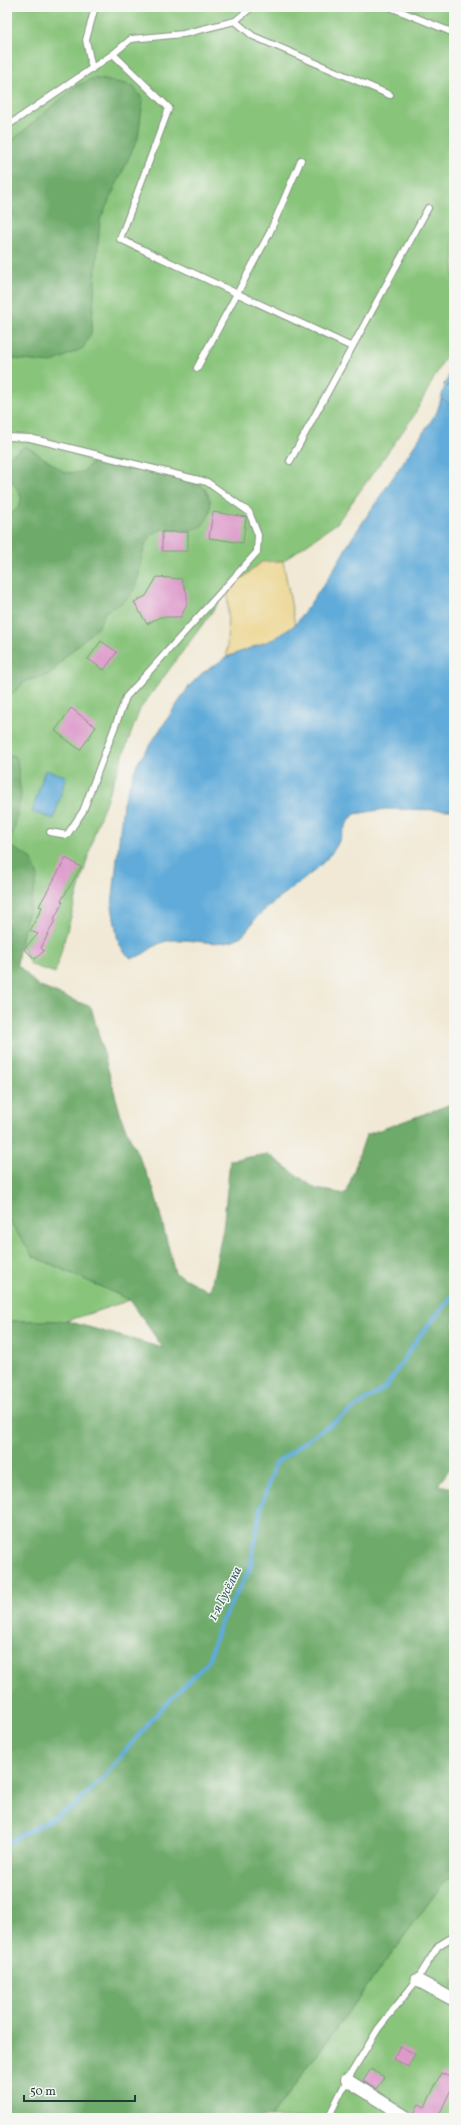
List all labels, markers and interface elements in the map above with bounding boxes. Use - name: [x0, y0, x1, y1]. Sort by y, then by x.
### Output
- water label: 1-я Гусёлка: [205, 1564, 247, 1624]
- scale bar: [24, 2077, 135, 2103]
- text: 50 m: [30, 2084, 56, 2100]

